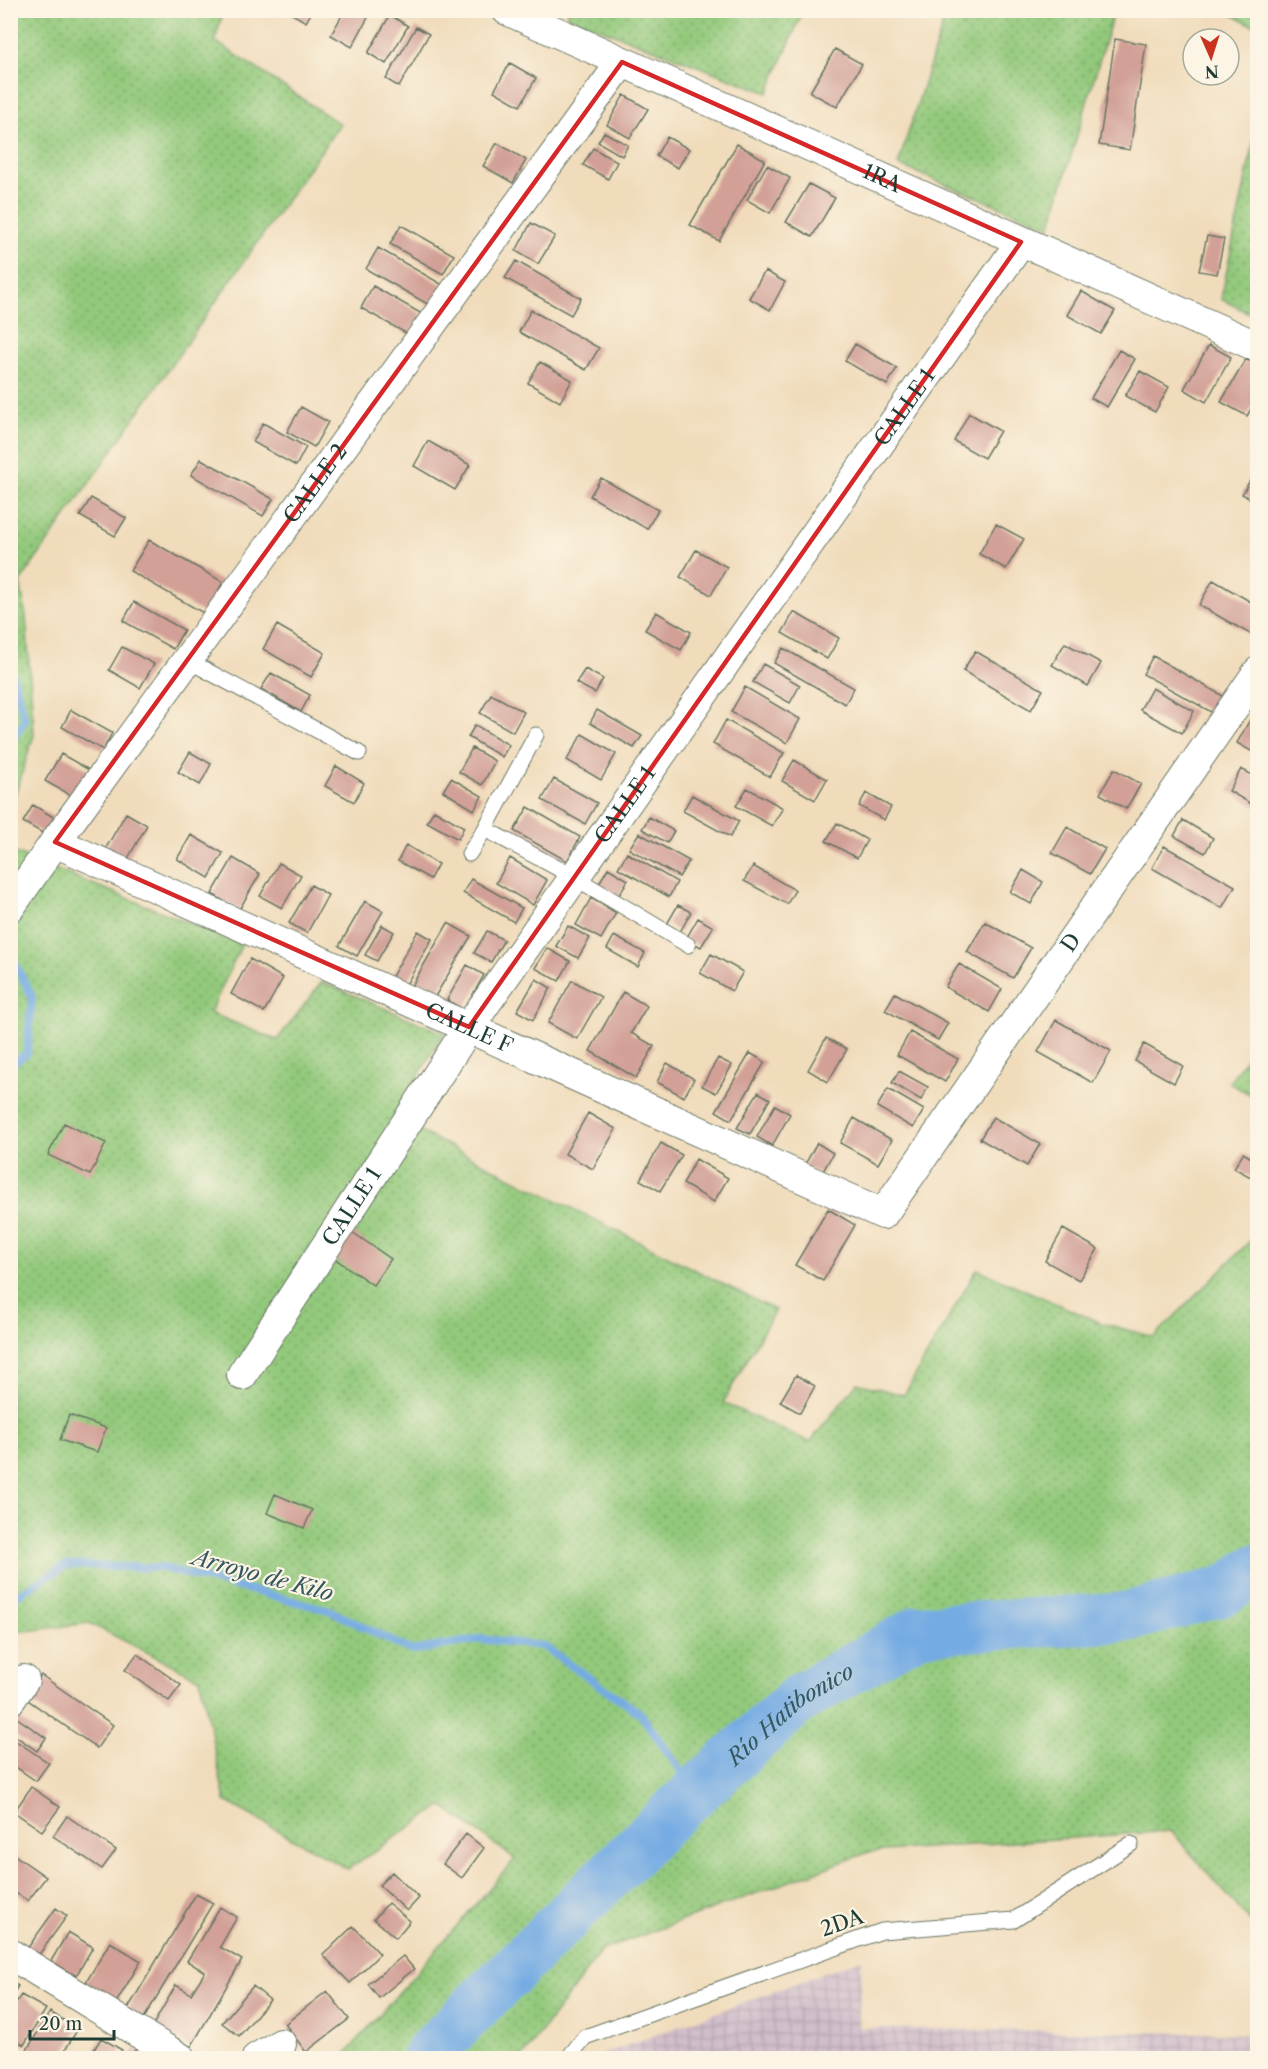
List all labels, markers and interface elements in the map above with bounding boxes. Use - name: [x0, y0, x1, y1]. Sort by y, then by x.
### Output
- north arrow: [1181, 27, 1241, 87]
- text: N: [1204, 62, 1219, 82]
- street label: 1RA: [859, 158, 906, 198]
- street label: CALLE 1: [869, 364, 940, 450]
- street label: CALLE 2: [278, 439, 352, 528]
- street label: CALLE 1: [589, 761, 660, 848]
- street label: D: [1055, 928, 1086, 956]
- street label: CALLE F: [422, 997, 517, 1058]
- street label: CALLE 1: [317, 1162, 386, 1250]
- water label: Arroyo de Kilo: [187, 1543, 336, 1607]
- water label: Río Hatibonico: [720, 1658, 859, 1773]
- street label: 2DA: [817, 1903, 867, 1942]
- scale bar: [30, 2003, 114, 2041]
- text: 20 m: [39, 2013, 83, 2035]

